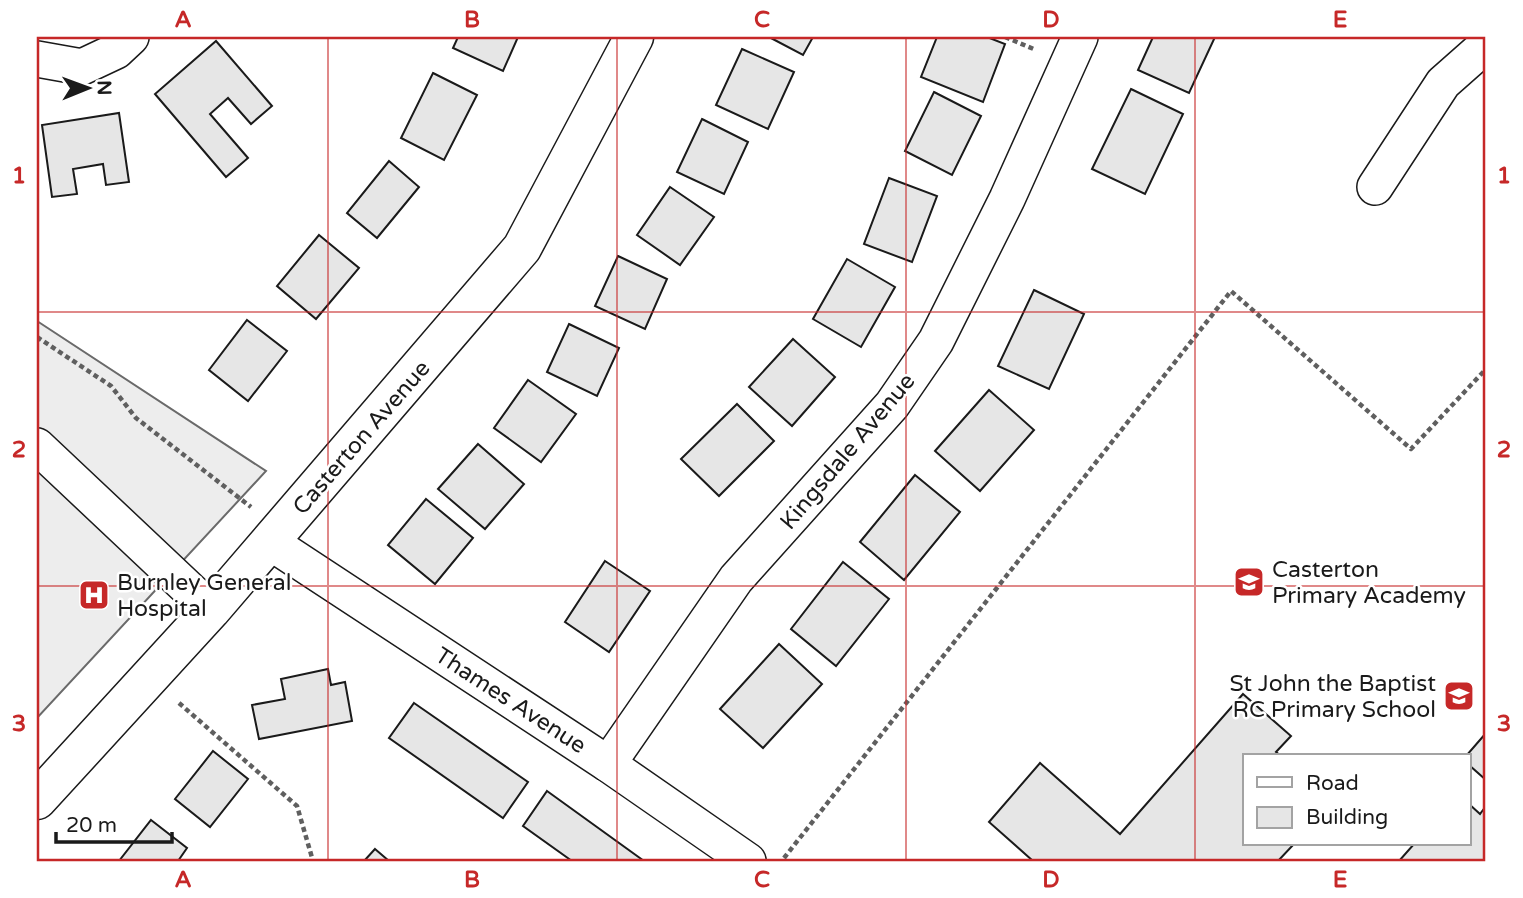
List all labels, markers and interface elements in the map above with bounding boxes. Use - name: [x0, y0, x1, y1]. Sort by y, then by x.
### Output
- text: A: [174, 6, 192, 34]
- text: B: [464, 6, 480, 34]
- text: C: [754, 6, 770, 34]
- text: D: [1042, 6, 1060, 34]
- text: E: [1333, 6, 1347, 34]
- north arrow: [52, 52, 122, 122]
- text: N: [93, 80, 115, 96]
- text: 1: [12, 162, 26, 190]
- text: 1: [1497, 162, 1511, 190]
- street label: Casterton Avenue: [287, 355, 436, 521]
- street label: Kingsdale Avenue: [774, 368, 921, 535]
- text: 2: [12, 436, 26, 464]
- text: 2: [1497, 436, 1511, 464]
- place label: Casterton Primary Academy: [1272, 556, 1466, 610]
- school or university icon: Casterton Primary Academy: [1232, 565, 1266, 599]
- place label: Burnley General Hospital: [117, 569, 291, 623]
- hospital icon: Burnley General Hospital: [77, 578, 111, 612]
- street label: Thames Avenue: [430, 642, 591, 760]
- place label: St John the Baptist RC Primary School: [1230, 670, 1436, 724]
- school or university icon: St John the Baptist RC Primary School: [1442, 679, 1476, 713]
- text: 3: [12, 710, 26, 738]
- text: 3: [1497, 710, 1511, 738]
- legend: [1243, 754, 1470, 846]
- text: Road: [1306, 771, 1359, 796]
- scale bar: [56, 800, 172, 844]
- text: Building: [1306, 805, 1388, 830]
- text: 20 m: [66, 813, 117, 838]
- text: A: [174, 866, 192, 894]
- text: B: [464, 866, 480, 894]
- text: C: [754, 866, 770, 894]
- text: D: [1042, 866, 1060, 894]
- text: E: [1333, 866, 1347, 894]

